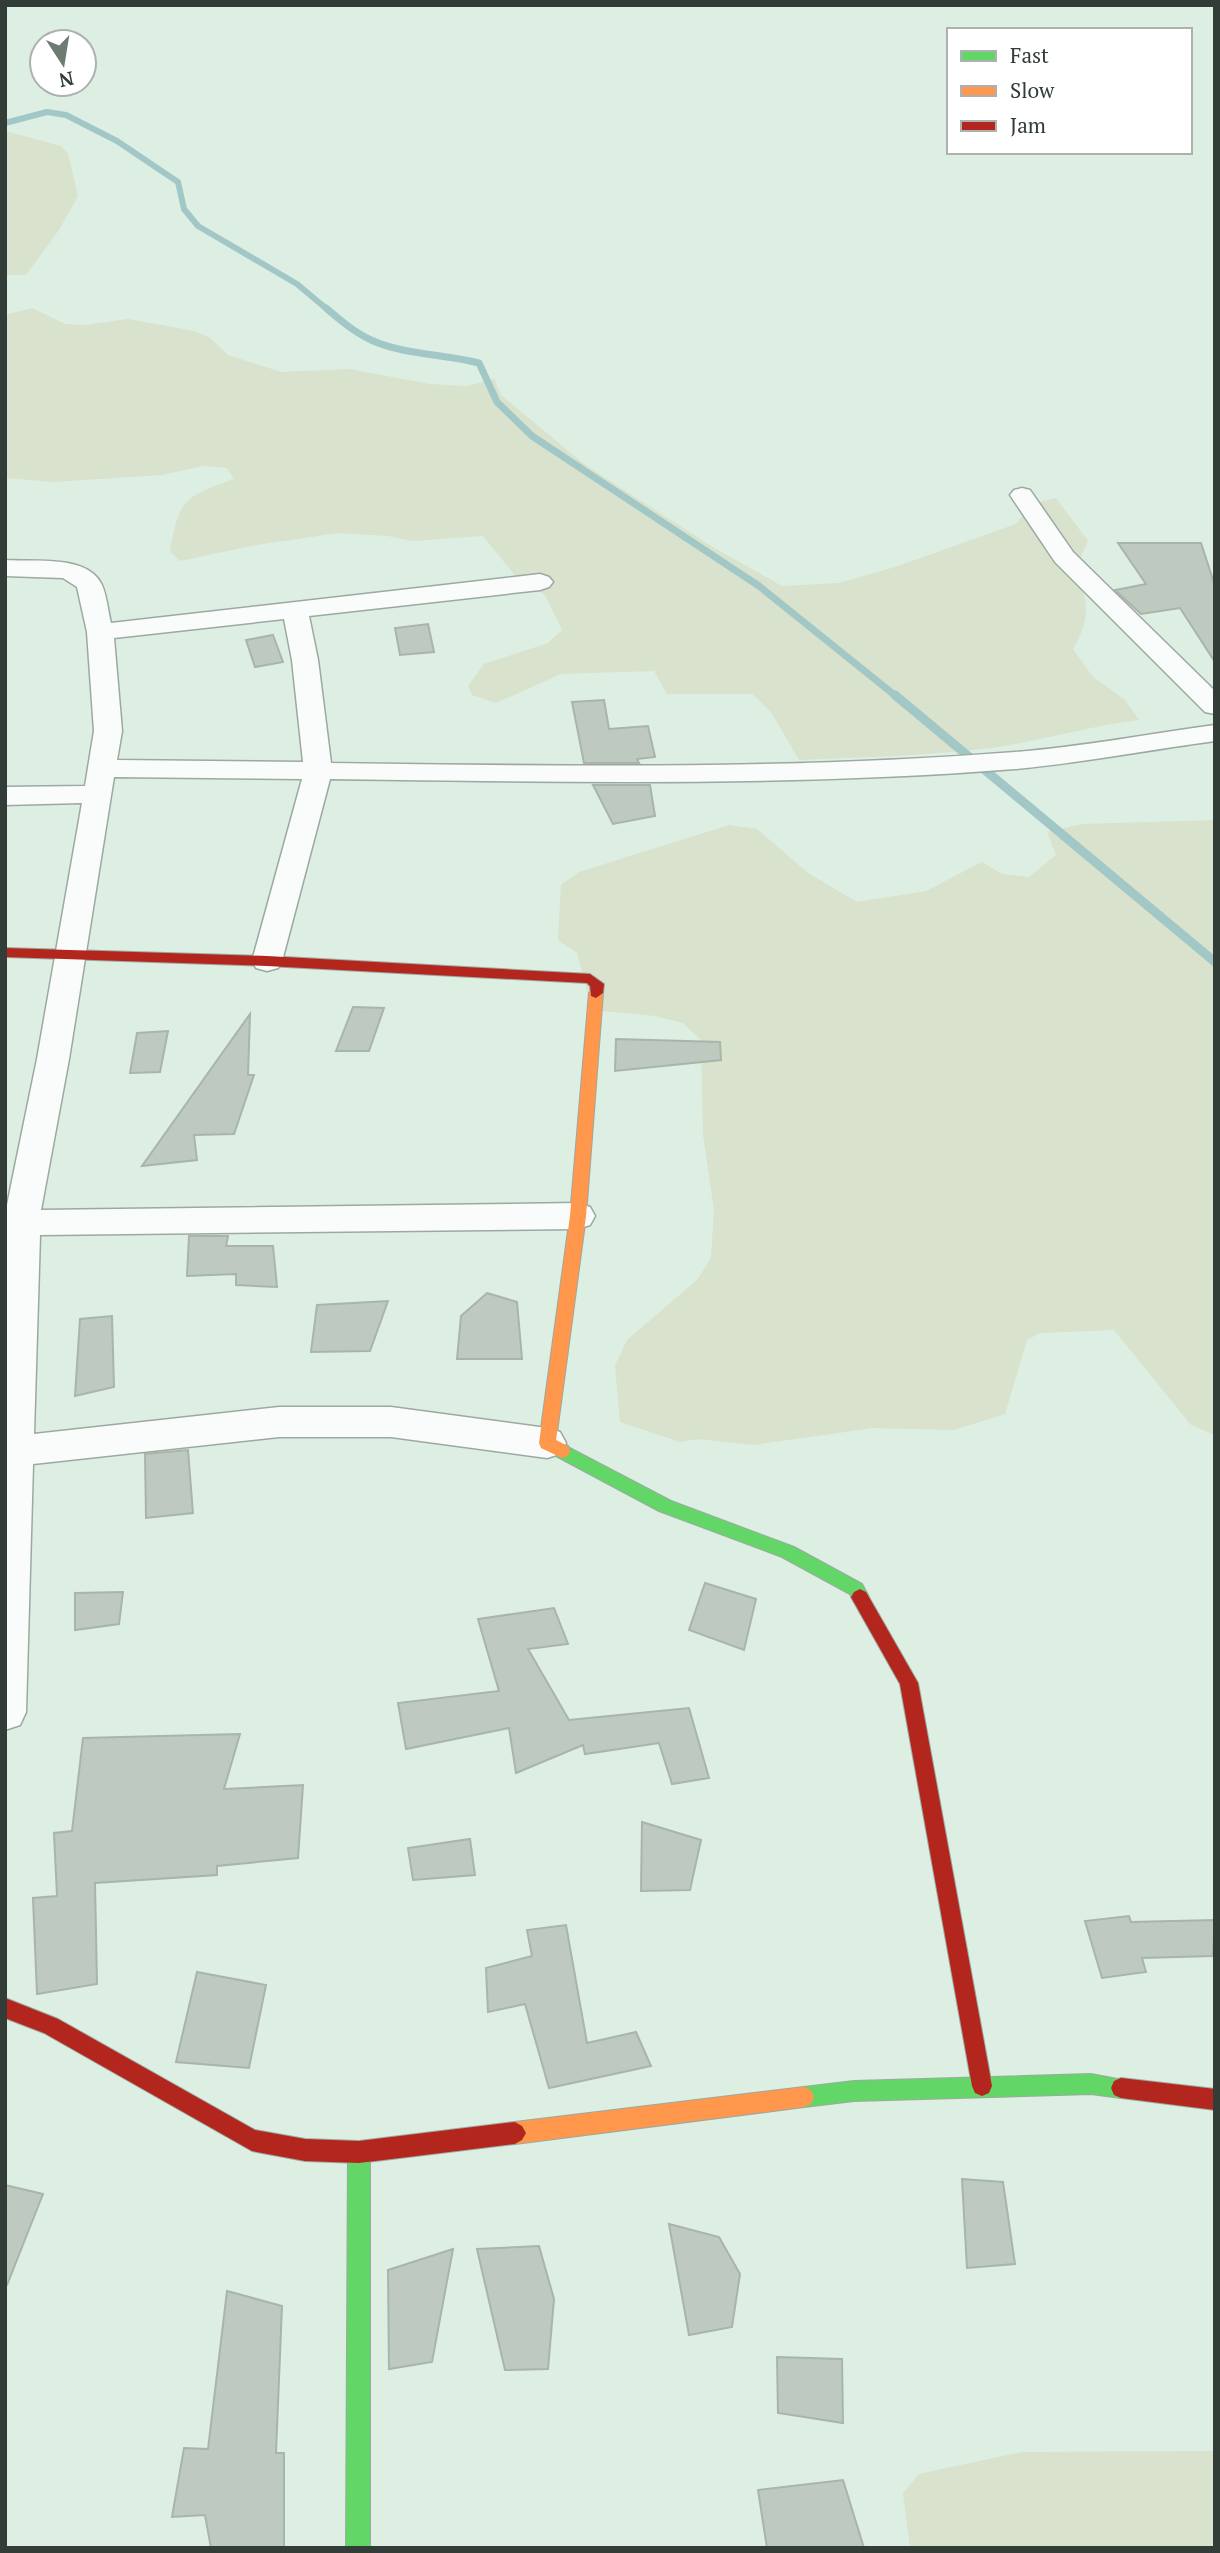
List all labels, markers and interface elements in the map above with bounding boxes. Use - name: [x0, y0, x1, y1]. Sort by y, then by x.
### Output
- north arrow: [28, 28, 98, 98]
- legend: [947, 28, 1192, 154]
- text: Fast: [1010, 41, 1049, 69]
- text: N: [56, 66, 76, 94]
- text: Slow: [1010, 76, 1055, 104]
- text: Jam: [1010, 111, 1046, 139]

